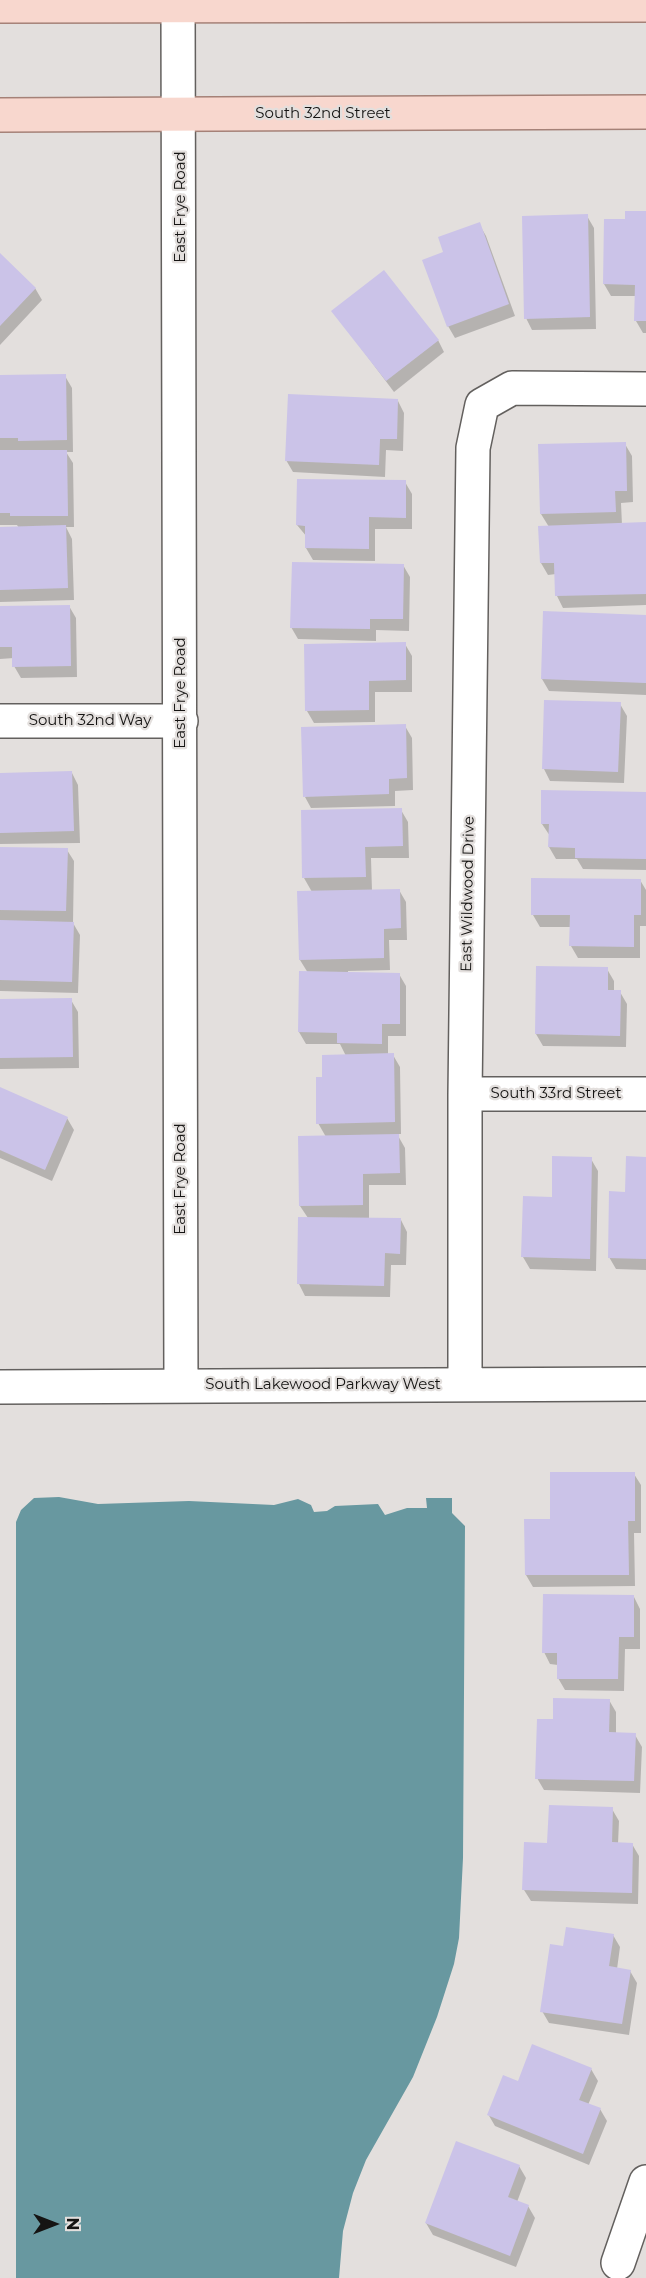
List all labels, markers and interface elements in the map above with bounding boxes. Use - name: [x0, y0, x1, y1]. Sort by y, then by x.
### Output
- street label: South 32nd Street: [255, 105, 391, 123]
- street label: East Frye Road: [172, 151, 190, 263]
- street label: East Frye Road: [172, 637, 190, 749]
- street label: South 32nd Way: [29, 712, 151, 730]
- street label: East Wildwood Drive: [458, 816, 478, 972]
- street label: South 33rd Street: [491, 1085, 621, 1103]
- street label: East Frye Road: [172, 1123, 190, 1235]
- street label: South Lakewood Parkway West: [205, 1376, 441, 1394]
- north arrow: [24, 2194, 84, 2254]
- text: N: [63, 2218, 82, 2230]

